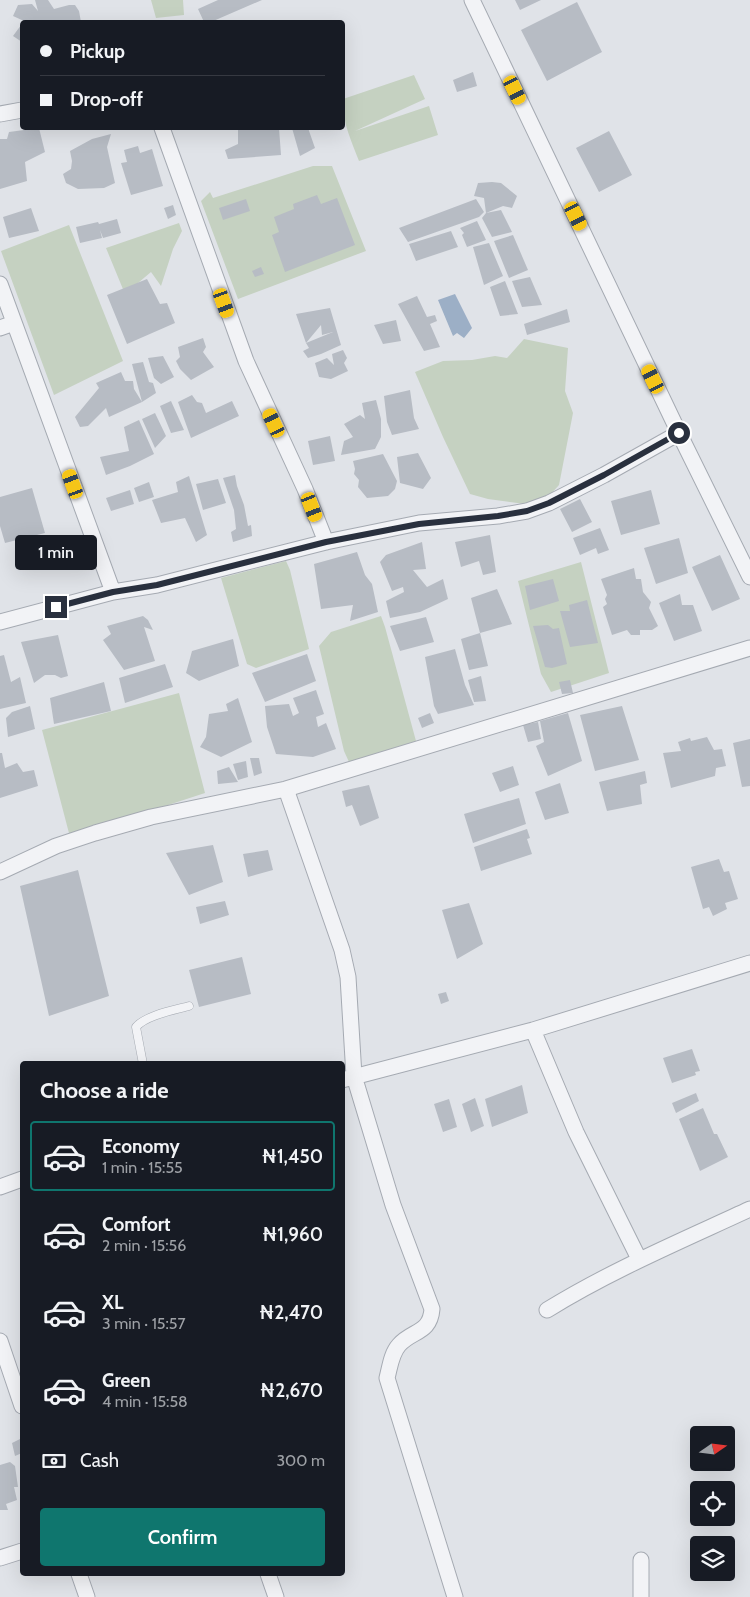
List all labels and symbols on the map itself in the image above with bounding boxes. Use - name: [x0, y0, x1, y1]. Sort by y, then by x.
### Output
- car: [501, 73, 528, 107]
- car: [562, 199, 589, 233]
- car: [211, 286, 236, 320]
- car: [639, 362, 666, 396]
- car: [260, 406, 287, 440]
- route start: [668, 422, 690, 444]
- car: [60, 467, 85, 501]
- car: [299, 490, 324, 524]
- callout: 1 min: [15, 534, 97, 570]
- route end: [45, 596, 67, 618]
- north arrow: [690, 1426, 735, 1471]

